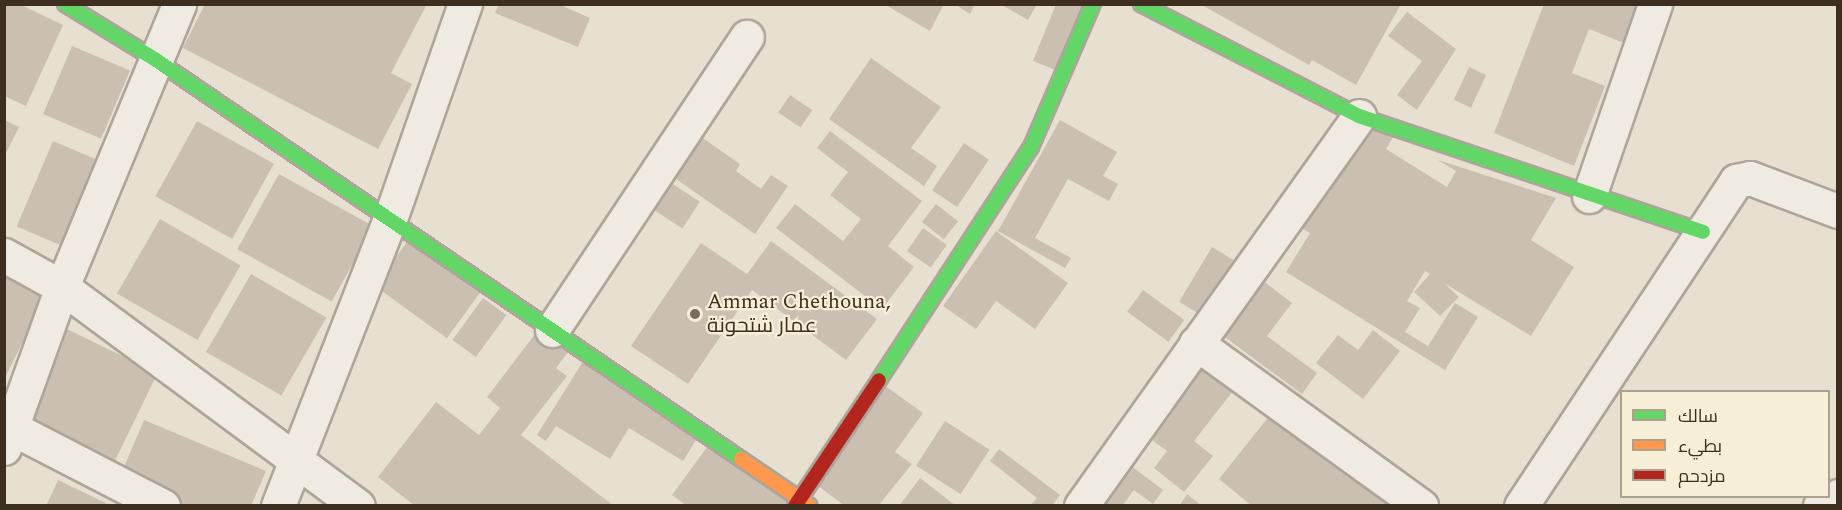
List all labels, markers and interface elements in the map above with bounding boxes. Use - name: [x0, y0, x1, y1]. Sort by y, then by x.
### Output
- place label: Ammar Chethouna, عمار شتحونة: [707, 289, 891, 339]
- marker: Ammar Chethouna, عمار شتحونة: [688, 307, 702, 321]
- legend: [1620, 390, 1830, 498]
- text: سالك: [1678, 403, 1718, 430]
- text: بطيء: [1678, 433, 1722, 460]
- text: مزدحم: [1678, 463, 1726, 490]

